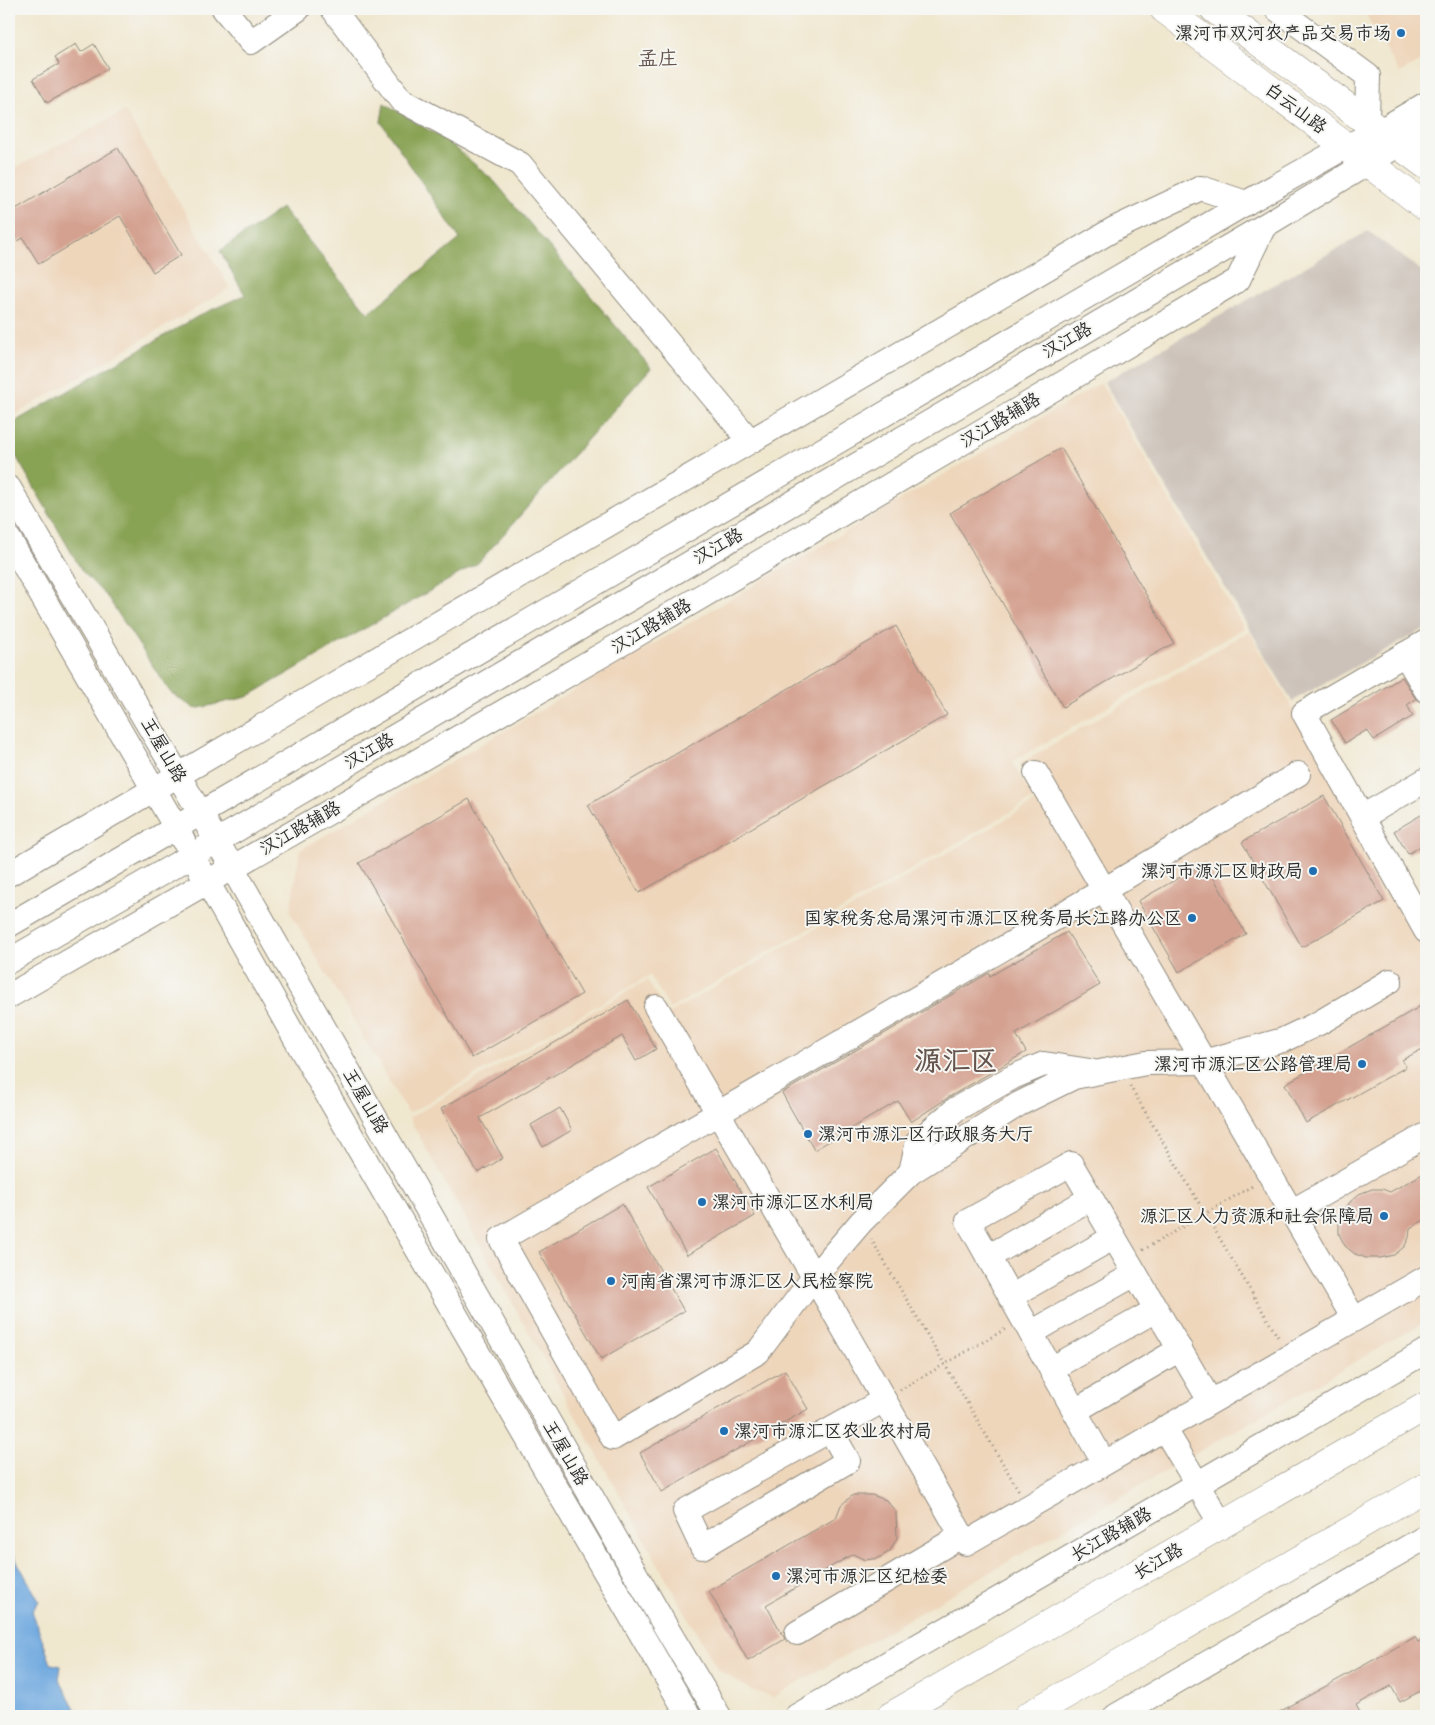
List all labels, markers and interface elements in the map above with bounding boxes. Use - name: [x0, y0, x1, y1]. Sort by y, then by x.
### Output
- place label: 漯河市双河农产品交易市场: [1175, 20, 1391, 49]
- marker: 漯河市双河农产品交易市场: [1395, 27, 1407, 39]
- district label: 孟庄: [638, 44, 678, 76]
- street label: 白云山路: [1258, 76, 1333, 142]
- street label: 汉江路: [1037, 315, 1098, 367]
- street label: 汉江路辅路: [955, 386, 1047, 457]
- street label: 汉江路: [688, 521, 749, 573]
- street label: 汉江路辅路: [606, 592, 698, 663]
- street label: 王屋山路: [132, 712, 193, 789]
- street label: 汉江路: [339, 726, 400, 778]
- street label: 汉江路辅路: [255, 794, 347, 864]
- place label: 漯河市源汇区财政局: [1141, 858, 1303, 887]
- marker: 漯河市源汇区财政局: [1307, 865, 1319, 877]
- place label: 国家税务总局漯河市源汇区税务局长江路办公区: [804, 905, 1182, 934]
- marker: 国家税务总局漯河市源汇区税务局长江路办公区: [1186, 912, 1198, 924]
- district label: 源汇区: [914, 1040, 998, 1085]
- place label: 漯河市源汇区公路管理局: [1154, 1051, 1352, 1080]
- marker: 漯河市源汇区公路管理局: [1356, 1058, 1368, 1070]
- street label: 王屋山路: [334, 1063, 395, 1140]
- place label: 漯河市源汇区行政服务大厅: [818, 1121, 1034, 1150]
- marker: 漯河市源汇区行政服务大厅: [802, 1128, 814, 1140]
- place label: 漯河市源汇区水利局: [712, 1189, 874, 1218]
- marker: 漯河市源汇区水利局: [696, 1196, 708, 1208]
- place label: 源汇区人力资源和社会保障局: [1140, 1203, 1374, 1232]
- marker: 源汇区人力资源和社会保障局: [1378, 1210, 1390, 1222]
- place label: 河南省漯河市源汇区人民检察院: [621, 1268, 873, 1297]
- marker: 河南省漯河市源汇区人民检察院: [605, 1275, 617, 1287]
- street label: 王屋山路: [534, 1415, 595, 1492]
- place label: 漯河市源汇区农业农村局: [734, 1418, 932, 1447]
- marker: 漯河市源汇区农业农村局: [718, 1425, 730, 1437]
- street label: 长江路辅路: [1066, 1500, 1158, 1570]
- street label: 长江路: [1128, 1536, 1189, 1588]
- place label: 漯河市源汇区纪检委: [786, 1563, 948, 1592]
- marker: 漯河市源汇区纪检委: [770, 1570, 782, 1582]

